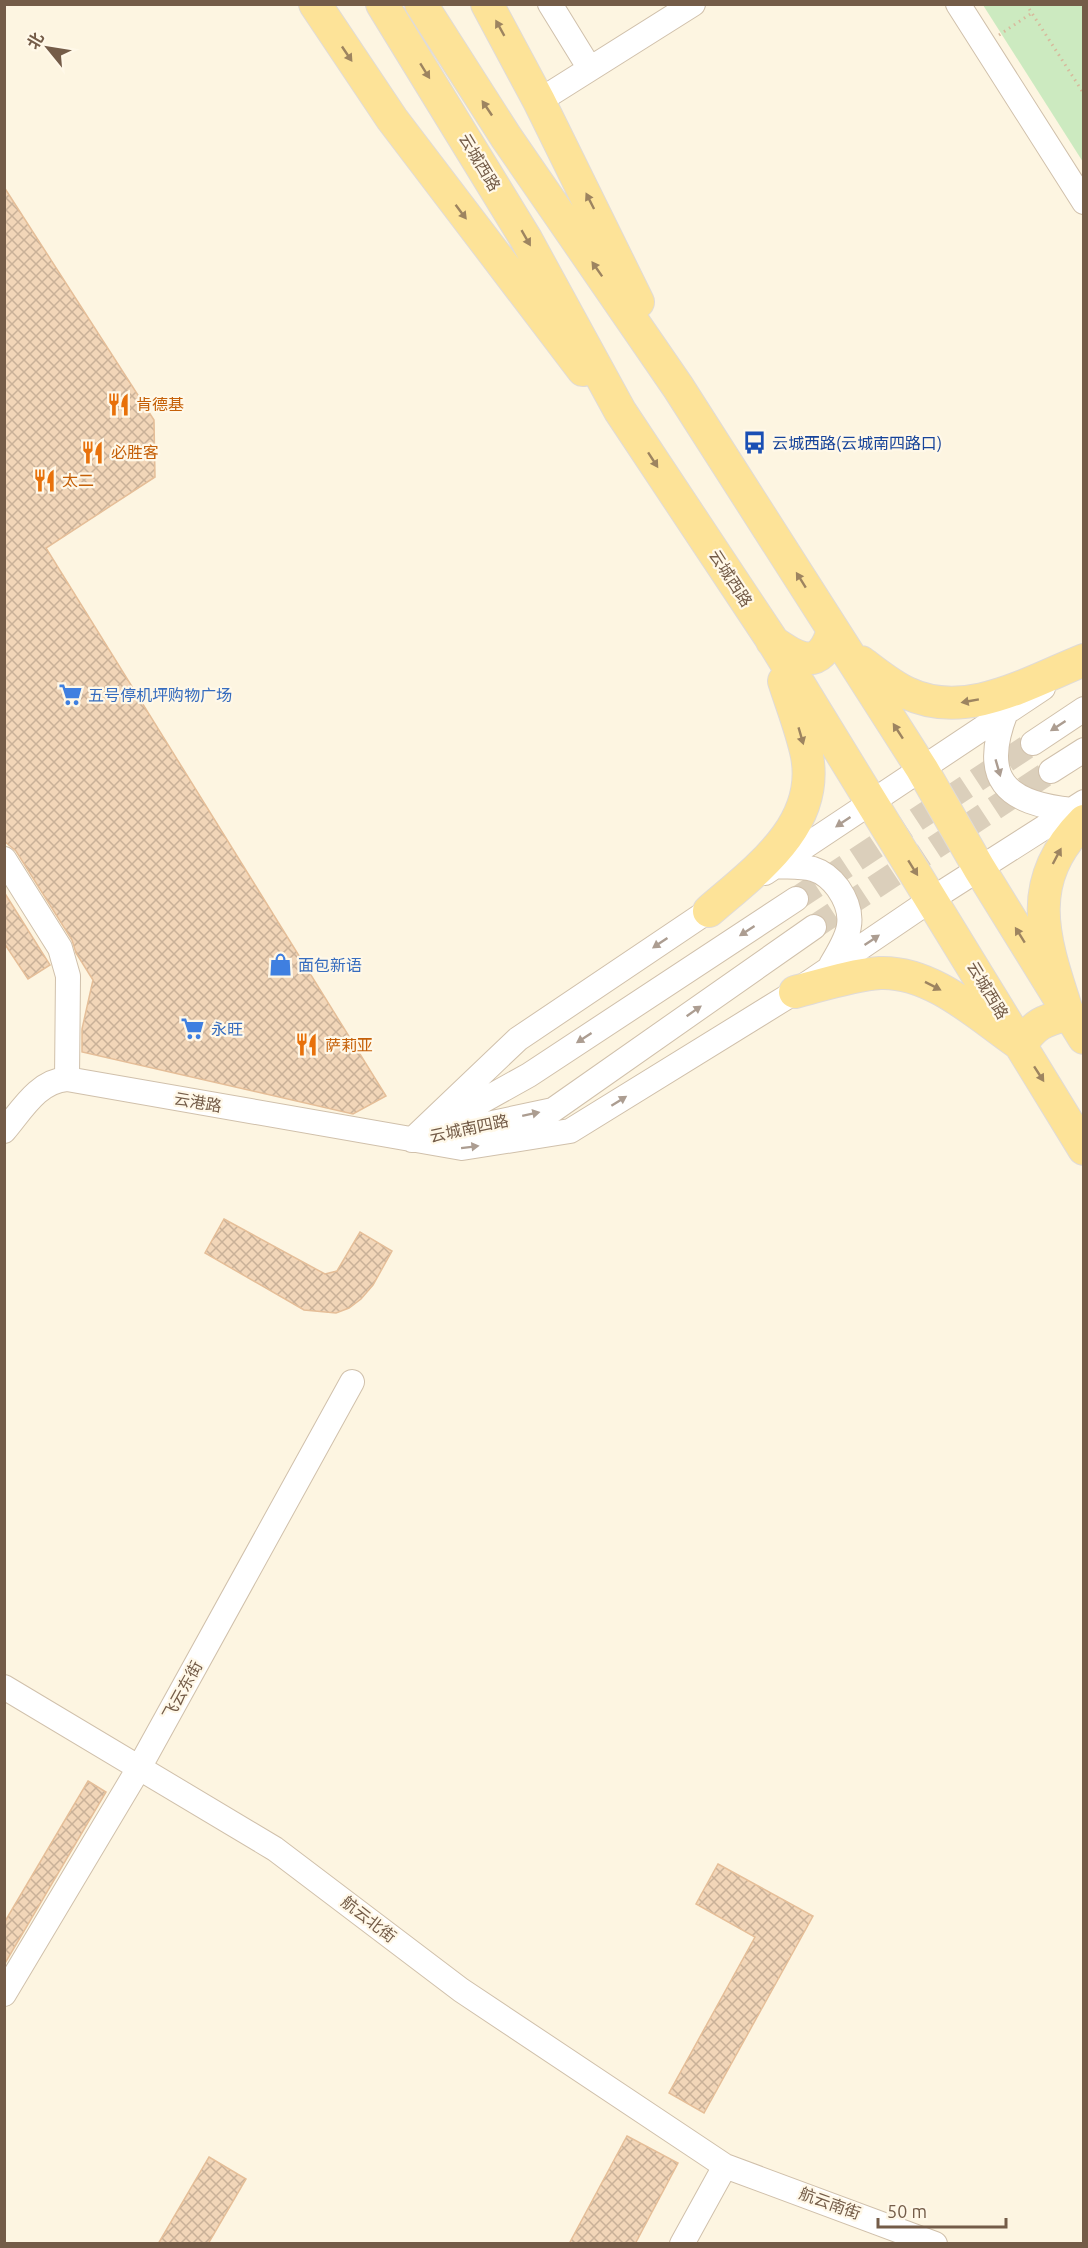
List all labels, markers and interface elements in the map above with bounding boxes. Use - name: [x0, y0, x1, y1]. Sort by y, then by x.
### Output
- north arrow: [18, 18, 78, 78]
- one-way arrow: [495, 19, 505, 36]
- text: 北: [23, 29, 47, 52]
- one-way arrow: [341, 45, 353, 61]
- one-way arrow: [419, 63, 430, 79]
- one-way arrow: [481, 101, 493, 117]
- street label: 云城西路: [456, 130, 504, 194]
- one-way arrow: [585, 193, 594, 210]
- one-way arrow: [455, 204, 467, 219]
- one-way arrow: [520, 230, 531, 246]
- one-way arrow: [591, 262, 603, 278]
- restaurant icon: 肯德基: [105, 391, 131, 417]
- place label: 肯德基: [136, 395, 184, 413]
- bus stop icon: 云城西路(云城南四路口): [741, 430, 767, 456]
- place label: 云城西路(云城南四路口): [772, 434, 942, 453]
- restaurant icon: 必胜客: [80, 439, 106, 465]
- place label: 必胜客: [111, 443, 159, 461]
- one-way arrow: [647, 451, 658, 468]
- restaurant icon: 太二: [31, 467, 57, 493]
- place label: 太二: [62, 471, 94, 489]
- street label: 云城西路: [706, 546, 756, 610]
- one-way arrow: [796, 572, 807, 588]
- supermarket icon: 五号停机坪购物广场: [57, 682, 83, 708]
- place label: 五号停机坪购物广场: [88, 686, 232, 704]
- one-way arrow: [960, 697, 979, 706]
- one-way arrow: [1050, 720, 1066, 731]
- one-way arrow: [892, 723, 903, 740]
- one-way arrow: [797, 727, 806, 745]
- one-way arrow: [994, 759, 1003, 777]
- one-way arrow: [835, 816, 851, 828]
- one-way arrow: [1052, 847, 1062, 864]
- one-way arrow: [908, 860, 919, 876]
- one-way arrow: [739, 925, 755, 936]
- one-way arrow: [1014, 927, 1025, 943]
- one-way arrow: [864, 934, 881, 945]
- one-way arrow: [653, 937, 669, 949]
- shop icon: 面包新语: [267, 952, 293, 978]
- place label: 面包新语: [298, 956, 362, 974]
- street label: 云城西路: [964, 958, 1012, 1022]
- one-way arrow: [924, 981, 942, 991]
- one-way arrow: [686, 1005, 702, 1017]
- supermarket icon: 永旺: [180, 1016, 206, 1042]
- place label: 永旺: [211, 1020, 243, 1038]
- restaurant icon: 萨莉亚: [294, 1032, 320, 1058]
- one-way arrow: [576, 1033, 592, 1044]
- place label: 萨莉亚: [325, 1036, 373, 1054]
- one-way arrow: [1034, 1066, 1045, 1082]
- street label: 云港路: [173, 1089, 223, 1115]
- one-way arrow: [611, 1095, 627, 1106]
- one-way arrow: [522, 1109, 541, 1118]
- street label: 云城南四路: [428, 1111, 510, 1145]
- one-way arrow: [461, 1142, 480, 1151]
- street label: 飞云东街: [159, 1658, 205, 1722]
- street label: 航云北街: [338, 1892, 400, 1946]
- street label: 航云南街: [797, 2184, 863, 2222]
- scale bar: [878, 2191, 1006, 2229]
- text: 50 m: [887, 2201, 927, 2221]

